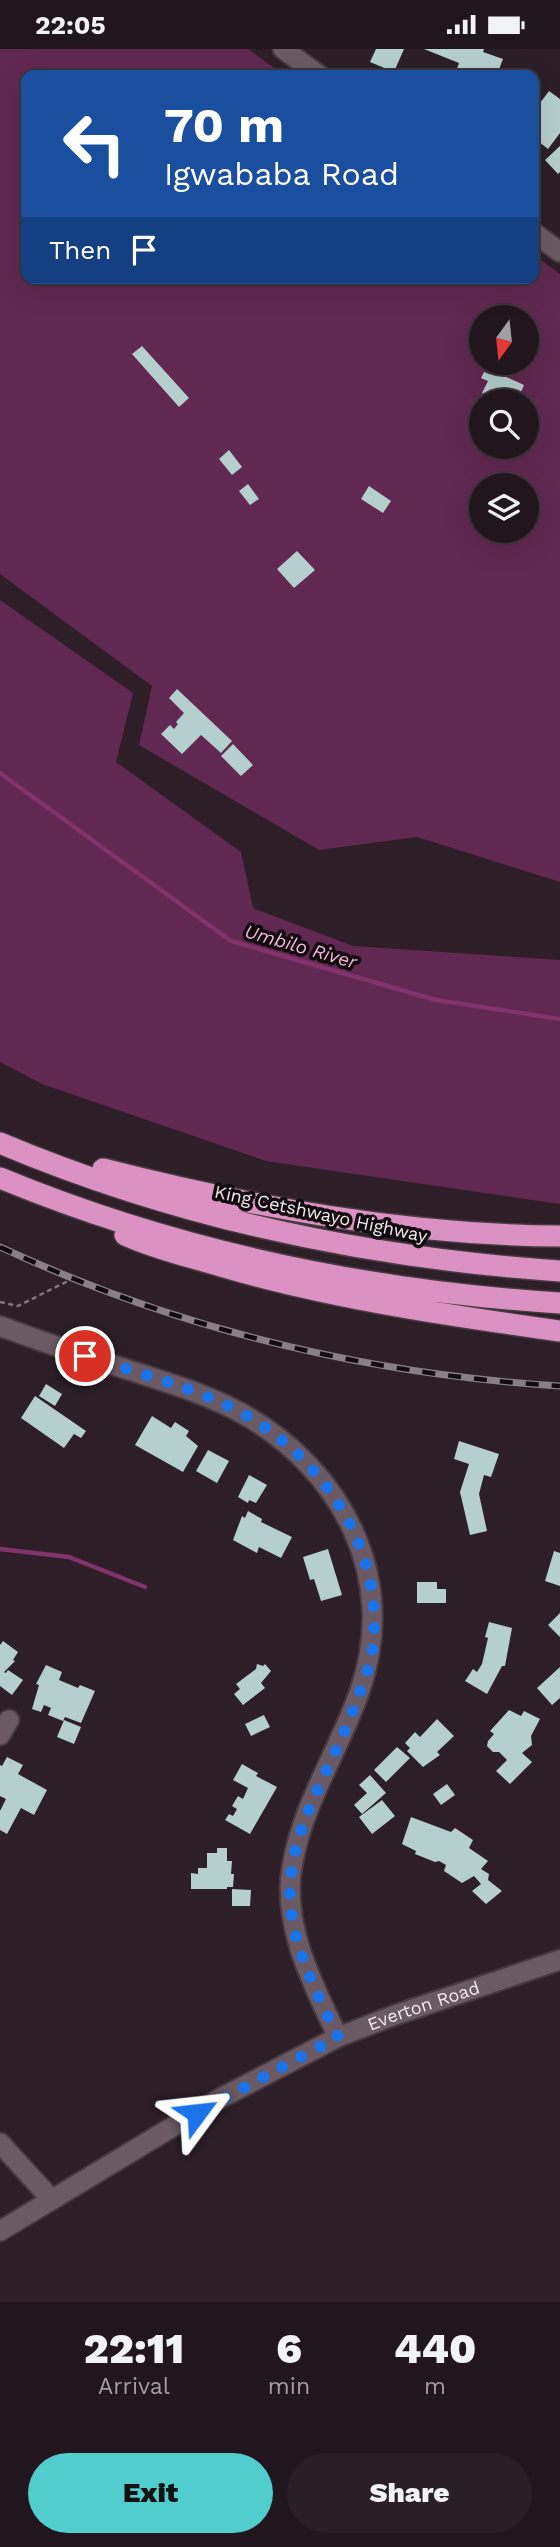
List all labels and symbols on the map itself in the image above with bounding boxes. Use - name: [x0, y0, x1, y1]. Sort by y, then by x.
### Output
- north arrow: [469, 305, 539, 375]
- water label: Umbilo River: [242, 919, 360, 974]
- street label: King Cetshwayo Highway: [213, 1181, 430, 1246]
- pin: [55, 1326, 115, 1386]
- street label: Everton Road: [364, 1977, 482, 2035]
- position arrow: [160, 2076, 234, 2150]

